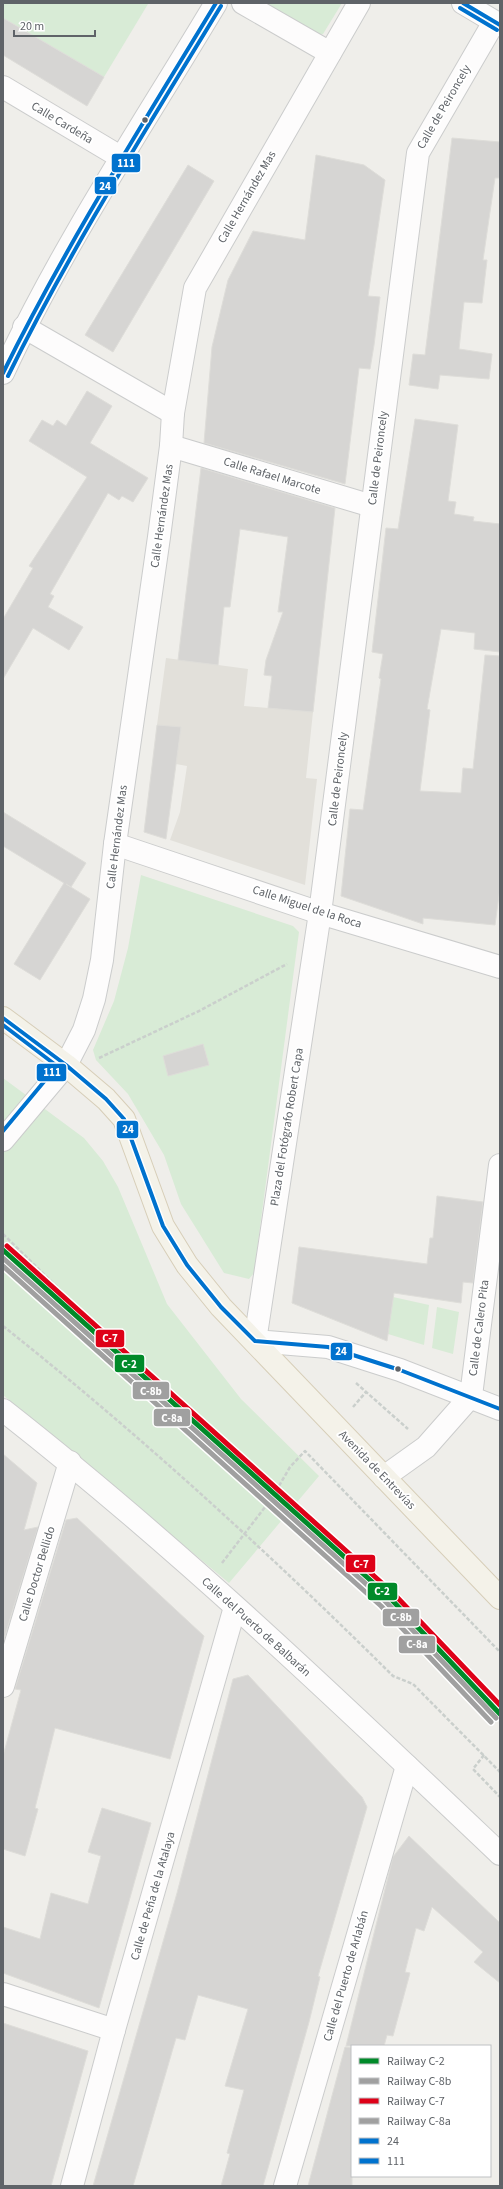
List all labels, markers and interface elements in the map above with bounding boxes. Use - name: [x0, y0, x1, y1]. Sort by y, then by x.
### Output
- scale bar: [14, 12, 95, 38]
- text: 20 m: [20, 18, 44, 35]
- street label: Calle de Peironcely: [413, 61, 475, 152]
- street label: Calle Cardeña: [28, 98, 96, 148]
- unlabelled marker: [140, 115, 150, 125]
- street label: Calle Hernández Mas: [214, 148, 280, 246]
- line badge: 111: [111, 153, 141, 173]
- text: 111: [117, 156, 135, 171]
- line badge: 24: [94, 176, 117, 195]
- text: 24: [99, 179, 111, 194]
- street label: Calle de Peironcely: [364, 410, 392, 506]
- street label: Calle Rafael Marcote: [221, 453, 323, 499]
- street label: Calle Hernández Mas: [146, 463, 178, 569]
- street label: Calle de Peironcely: [324, 731, 352, 827]
- street label: Calle Hernández Mas: [102, 784, 132, 890]
- street label: Calle Miguel de la Roca: [250, 881, 364, 933]
- street label: Plaza del Fotógrafo Robert Capa: [266, 1047, 308, 1207]
- line badge: 111: [36, 1063, 67, 1082]
- text: 111: [43, 1065, 61, 1080]
- line badge: 24: [116, 1120, 139, 1139]
- text: 24: [122, 1122, 134, 1137]
- street label: Calle de Calero Pita: [465, 1279, 493, 1377]
- line badge: C-7: [95, 1329, 125, 1348]
- text: C-7: [102, 1331, 118, 1346]
- line badge: 24: [330, 1342, 353, 1361]
- text: 24: [335, 1344, 347, 1359]
- line badge: C-2: [114, 1354, 145, 1373]
- text: C-2: [121, 1357, 137, 1372]
- unlabelled marker: [393, 1364, 403, 1374]
- line badge: C-8b: [132, 1381, 170, 1400]
- text: C-8b: [140, 1384, 162, 1399]
- line badge: C-8a: [153, 1408, 191, 1427]
- text: C-8a: [161, 1411, 183, 1426]
- street label: Avenida de Entrevías: [335, 1427, 419, 1513]
- street label: Calle Doctor Bellido: [14, 1524, 60, 1624]
- line badge: C-7: [345, 1554, 376, 1573]
- text: C-7: [353, 1557, 369, 1572]
- street label: Calle del Puerto de Balbarán: [198, 1573, 314, 1681]
- line badge: C-2: [367, 1582, 398, 1601]
- text: C-2: [374, 1584, 390, 1599]
- line badge: C-8b: [382, 1608, 420, 1627]
- text: C-8b: [390, 1610, 412, 1625]
- line badge: C-8a: [398, 1635, 436, 1654]
- text: C-8a: [406, 1637, 428, 1652]
- street label: Calle de Peña de la Atalaya: [126, 1830, 180, 1962]
- street label: Calle del Puerto de Arlabán: [319, 1909, 373, 2043]
- legend: [351, 2045, 491, 2177]
- text: Railway C-2: [387, 2053, 445, 2070]
- text: Railway C-8b: [387, 2073, 452, 2090]
- text: Railway C-7: [387, 2093, 445, 2110]
- text: Railway C-8a: [387, 2113, 451, 2130]
- text: 24: [387, 2133, 399, 2150]
- text: 111: [387, 2153, 405, 2170]

